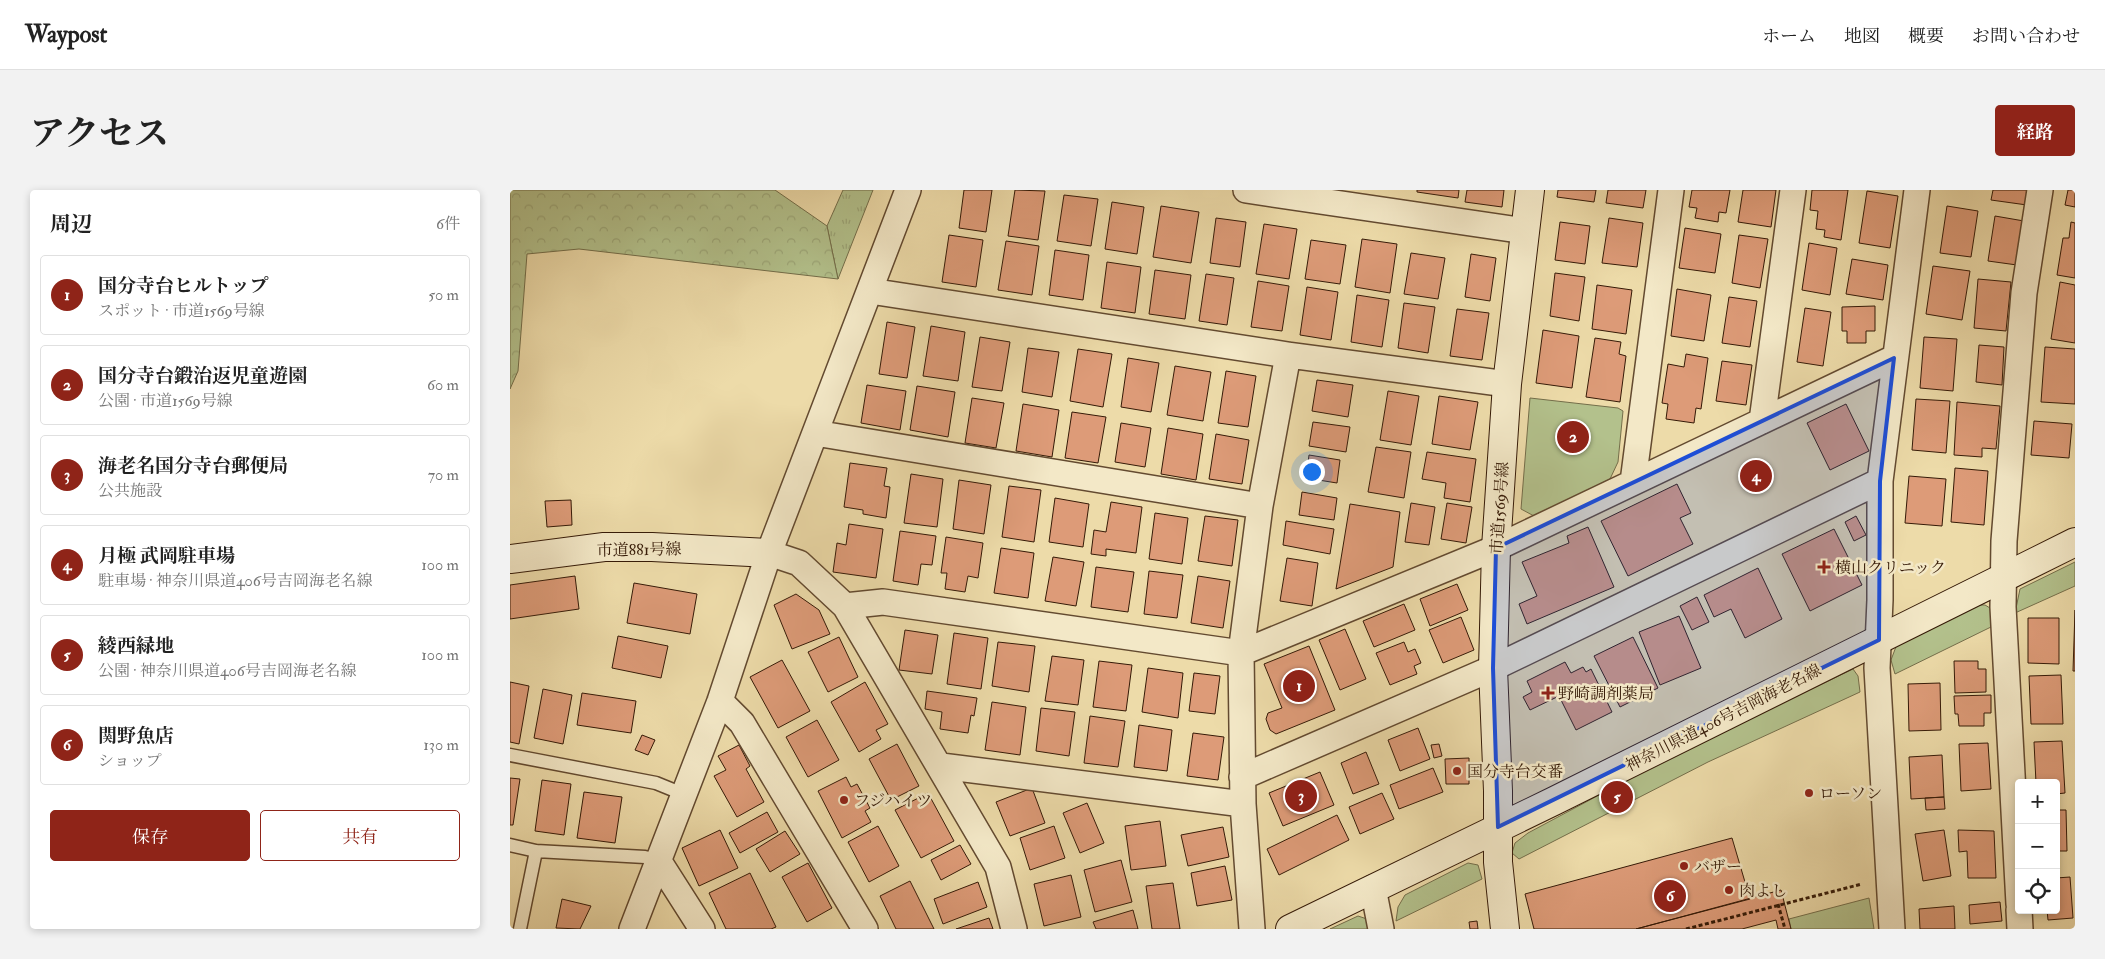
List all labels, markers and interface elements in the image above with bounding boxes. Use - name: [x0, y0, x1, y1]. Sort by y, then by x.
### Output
- text: Waypost: [25, 19, 107, 50]
- text: ホーム: [1762, 25, 1816, 48]
- text: 地図: [1844, 25, 1880, 48]
- text: 概要: [1908, 25, 1944, 48]
- text: お問い合わせ: [1972, 25, 2080, 48]
- button: 経路: [1995, 105, 2075, 156]
- text: アクセス: [30, 112, 169, 156]
- text: 周辺: [50, 211, 92, 238]
- text: 6件: [436, 214, 460, 234]
- text: 国分寺台ヒルトップ: [98, 274, 268, 298]
- text: 1: [64, 285, 70, 305]
- text: 50 m: [428, 285, 459, 305]
- text: スポット · 市道1569号線: [98, 301, 265, 321]
- text: 国分寺台鍛治返児童遊園: [98, 364, 307, 388]
- text: 2: [63, 375, 71, 395]
- text: 60 m: [427, 375, 459, 395]
- text: 公園 · 市道1569号線: [98, 391, 233, 411]
- pin: 2: [1557, 418, 1589, 456]
- text: 海老名国分寺台郵便局: [98, 454, 288, 478]
- pin: 4: [1740, 457, 1772, 495]
- your location: [1299, 459, 1325, 485]
- street label: 市道1569号線: [1487, 461, 1513, 555]
- text: 3: [64, 465, 70, 485]
- text: 70 m: [428, 465, 459, 485]
- text: 公共施設: [98, 481, 162, 501]
- street label: 市道881号線: [596, 539, 682, 561]
- text: 月極 武岡駐車場: [98, 544, 235, 568]
- text: 4: [63, 555, 71, 575]
- text: 100 m: [421, 555, 459, 575]
- place label: 横山クリニック: [1835, 558, 1946, 578]
- marker: 横山クリニック: [1817, 560, 1831, 574]
- text: 駐車場 · 神奈川県道406号吉岡海老名線: [98, 571, 373, 591]
- text: 綾西緑地: [98, 634, 174, 658]
- text: 5: [63, 645, 71, 665]
- text: 100 m: [421, 645, 459, 665]
- street label: 神奈川県道406号吉岡海老名線: [1622, 660, 1825, 776]
- text: 公園 · 神奈川県道406号吉岡海老名線: [98, 661, 357, 681]
- pin: 1: [1283, 667, 1315, 705]
- place label: 野崎調剤薬局: [1558, 684, 1654, 704]
- marker: 野崎調剤薬局: [1542, 687, 1554, 699]
- text: 関野魚店: [98, 724, 174, 748]
- text: 6: [63, 735, 71, 755]
- text: 130 m: [423, 735, 459, 755]
- text: ショップ: [98, 751, 162, 771]
- place label: 国分寺台交番: [1467, 762, 1563, 782]
- marker: 国分寺台交番: [1451, 765, 1463, 777]
- pin: 3: [1285, 777, 1317, 815]
- pin: 5: [1601, 778, 1633, 816]
- map controls: [2015, 779, 2060, 914]
- button: +: [2015, 779, 2060, 824]
- place label: ローソン: [1819, 784, 1882, 804]
- marker: ローソン: [1803, 787, 1815, 799]
- place label: フジハイツ: [854, 791, 932, 811]
- marker: フジハイツ: [838, 794, 850, 806]
- button: 保存: [50, 810, 250, 861]
- button: 共有: [260, 810, 460, 861]
- button: −: [2015, 824, 2060, 869]
- place label: バザー: [1694, 857, 1742, 877]
- marker: バザー: [1678, 860, 1690, 872]
- button: locate: [2015, 869, 2060, 914]
- pin: 6: [1654, 877, 1686, 915]
- place label: 肉よし: [1739, 881, 1787, 901]
- marker: 肉よし: [1723, 884, 1735, 896]

